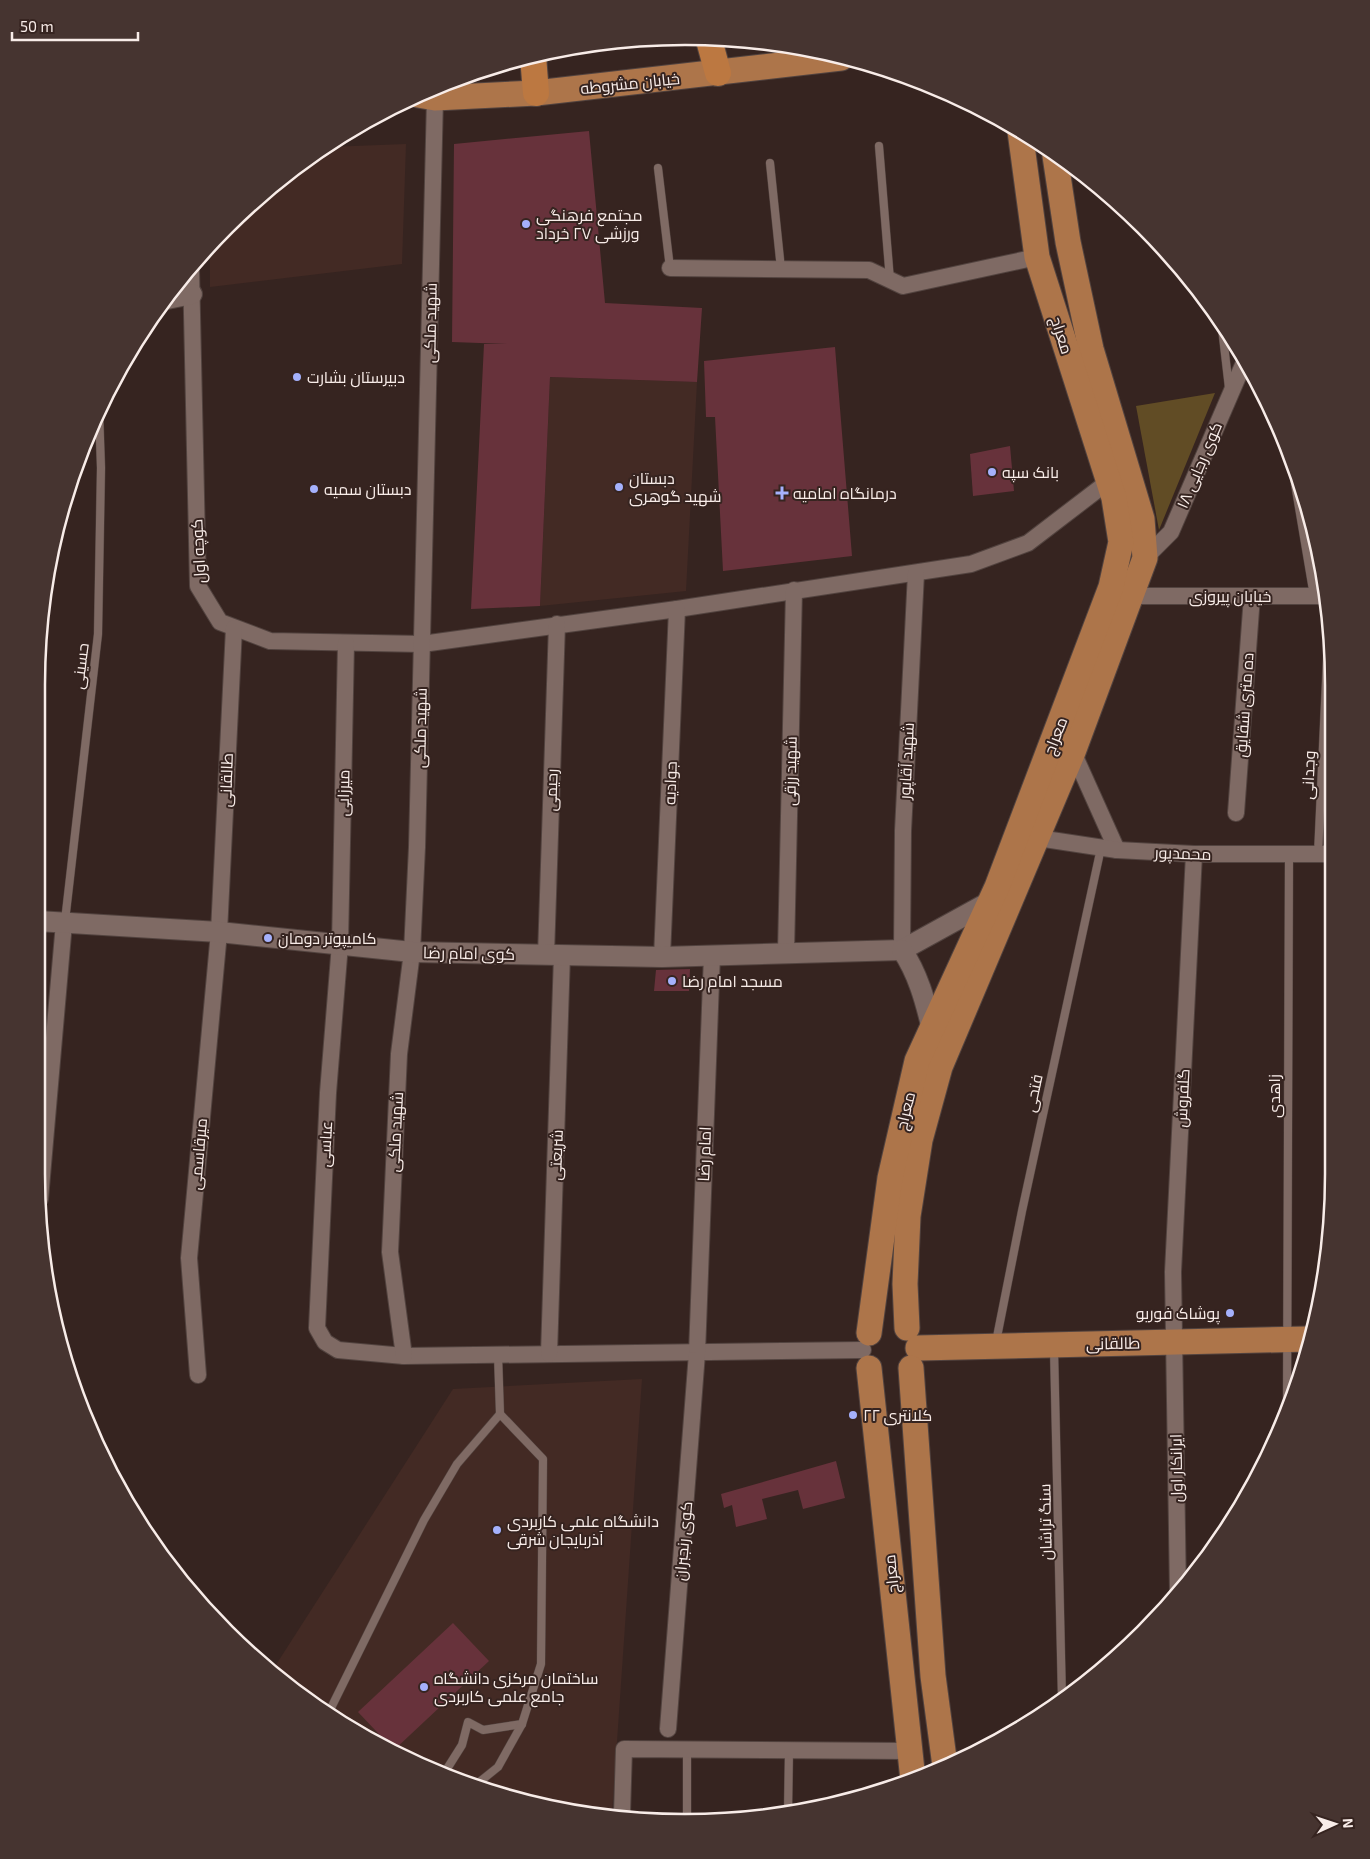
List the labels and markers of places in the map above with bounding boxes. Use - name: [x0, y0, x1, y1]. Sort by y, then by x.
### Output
- place label: مجتمع فرهنگی ورزشی ۲۷ خرداد: [536, 205, 643, 244]
- marker: مجتمع فرهنگی ورزشی ۲۷ خرداد: [520, 218, 532, 230]
- place label: دبیرستان بشارت: [307, 367, 405, 388]
- marker: دبیرستان بشارت: [291, 371, 303, 383]
- place label: بانک سپه: [1002, 462, 1059, 483]
- marker: بانک سپه: [986, 466, 998, 478]
- place label: دبستان شهید گوهری: [629, 468, 722, 507]
- place label: دبستان سمیه: [324, 479, 411, 500]
- marker: دبستان شهید گوهری: [613, 481, 625, 493]
- marker: دبستان سمیه: [308, 483, 320, 495]
- place label: درمانگاه امامیه: [793, 483, 897, 503]
- marker: درمانگاه امامیه: [775, 486, 789, 500]
- place label: کامیپوتر دومان: [278, 928, 376, 949]
- marker: کامیپوتر دومان: [262, 932, 274, 944]
- place label: مسجد امام رضا: [682, 971, 783, 993]
- marker: مسجد امام رضا: [666, 975, 678, 987]
- place label: پوشاک فوریو: [1136, 1303, 1221, 1325]
- marker: پوشاک فوریو: [1224, 1307, 1236, 1319]
- place label: کلانتری ٢٢: [863, 1405, 932, 1426]
- marker: کلانتری ٢٢: [847, 1409, 859, 1421]
- place label: دانشگاه علمی کاربردی آذربایجان شرقی: [507, 1511, 659, 1550]
- marker: دانشگاه علمی کاربردی آذربایجان شرقی: [491, 1524, 503, 1536]
- place label: ساختمان مرکزی دانشگاه جامع علمی کاربردی: [434, 1668, 599, 1708]
- marker: ساختمان مرکزی دانشگاه جامع علمی کاربردی: [418, 1681, 430, 1693]

